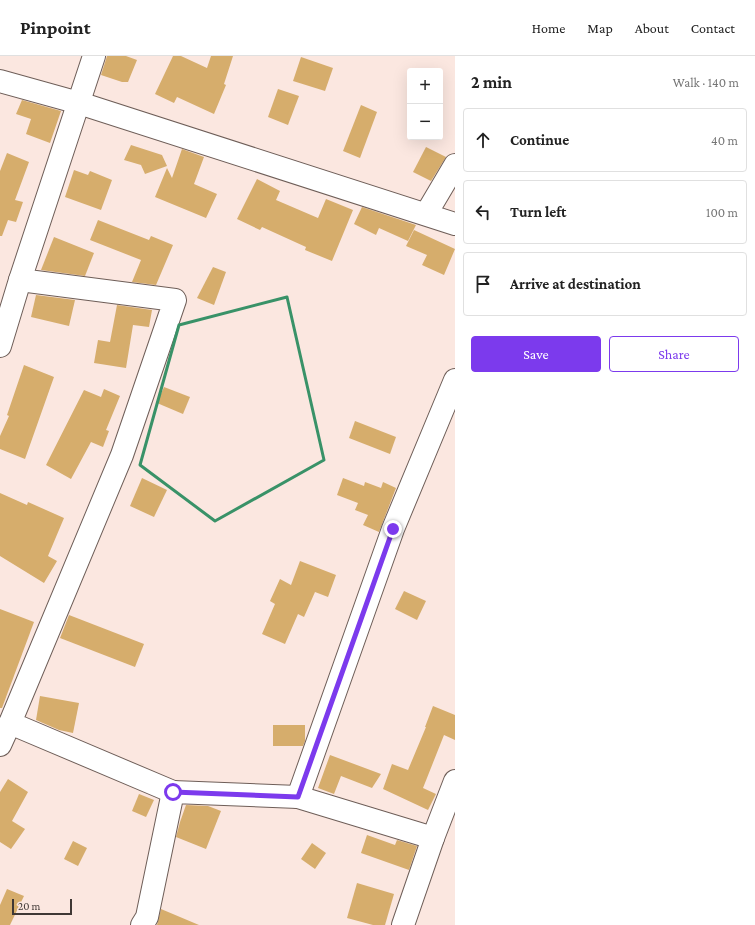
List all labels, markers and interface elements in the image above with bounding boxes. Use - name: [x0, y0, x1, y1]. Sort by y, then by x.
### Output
- text: Pinpoint: [20, 17, 91, 38]
- text: Home: [532, 20, 565, 36]
- text: Map: [587, 20, 613, 36]
- text: About: [635, 20, 669, 36]
- text: Contact: [691, 20, 735, 36]
- map controls: [407, 68, 443, 140]
- button: +: [407, 68, 443, 104]
- text: 2 min: [471, 73, 512, 92]
- text: Walk · 140 m: [673, 75, 739, 90]
- button: −: [407, 104, 443, 140]
- icon: ahead: [472, 129, 494, 151]
- text: Continue: [510, 132, 569, 148]
- text: 40 m: [711, 133, 738, 148]
- icon: left: [472, 201, 494, 223]
- text: Turn left: [510, 204, 566, 220]
- text: 100 m: [706, 205, 738, 220]
- icon: arrive: [472, 273, 494, 295]
- text: Arrive at destination: [510, 276, 641, 292]
- button: Save: [471, 336, 601, 372]
- button: Share: [609, 336, 739, 372]
- route end: [384, 520, 402, 538]
- route start: [164, 783, 182, 801]
- scale bar: [12, 897, 72, 916]
- text: 20 m: [18, 900, 40, 912]

